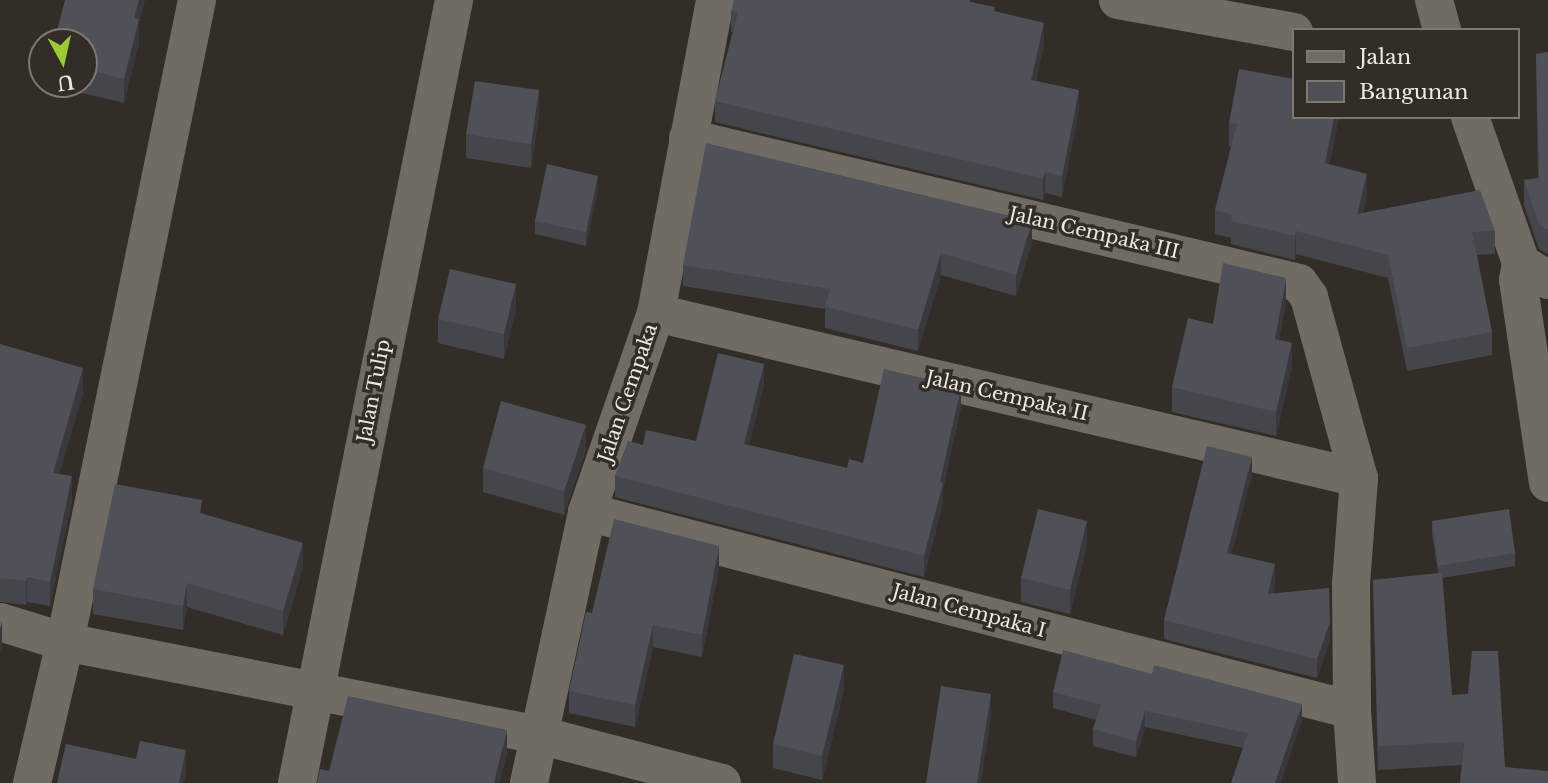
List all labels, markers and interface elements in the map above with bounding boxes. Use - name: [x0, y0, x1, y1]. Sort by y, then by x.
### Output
- north arrow: [28, 28, 98, 98]
- legend: [1292, 28, 1520, 119]
- text: Jalan: [1359, 44, 1411, 70]
- text: U: [56, 70, 76, 95]
- text: Bangunan: [1359, 79, 1468, 105]
- street label: Jalan Cempaka III: [1007, 202, 1181, 264]
- street label: Jalan Cempaka: [594, 321, 662, 465]
- street label: Jalan Tulip: [353, 337, 395, 445]
- street label: Jalan Cempaka II: [924, 366, 1090, 426]
- street label: Jalan Cempaka I: [890, 580, 1048, 642]

